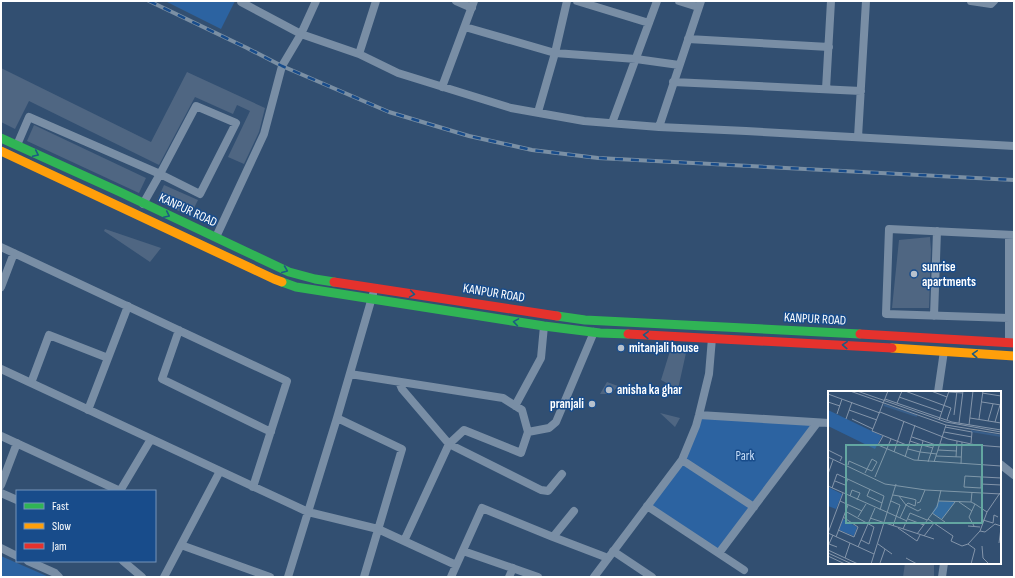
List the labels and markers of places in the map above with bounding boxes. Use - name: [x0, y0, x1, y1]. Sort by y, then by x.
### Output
- place label: sunrise apartments: [922, 259, 976, 290]
- marker: sunrise apartments: [909, 269, 919, 279]
- place label: mitanjali house: [629, 340, 699, 356]
- marker: mitanjali house: [616, 343, 626, 353]
- place label: anisha ka ghar: [617, 382, 682, 398]
- marker: anisha ka ghar: [604, 385, 614, 395]
- place label: pranjali: [550, 396, 584, 412]
- marker: pranjali: [587, 399, 597, 409]

